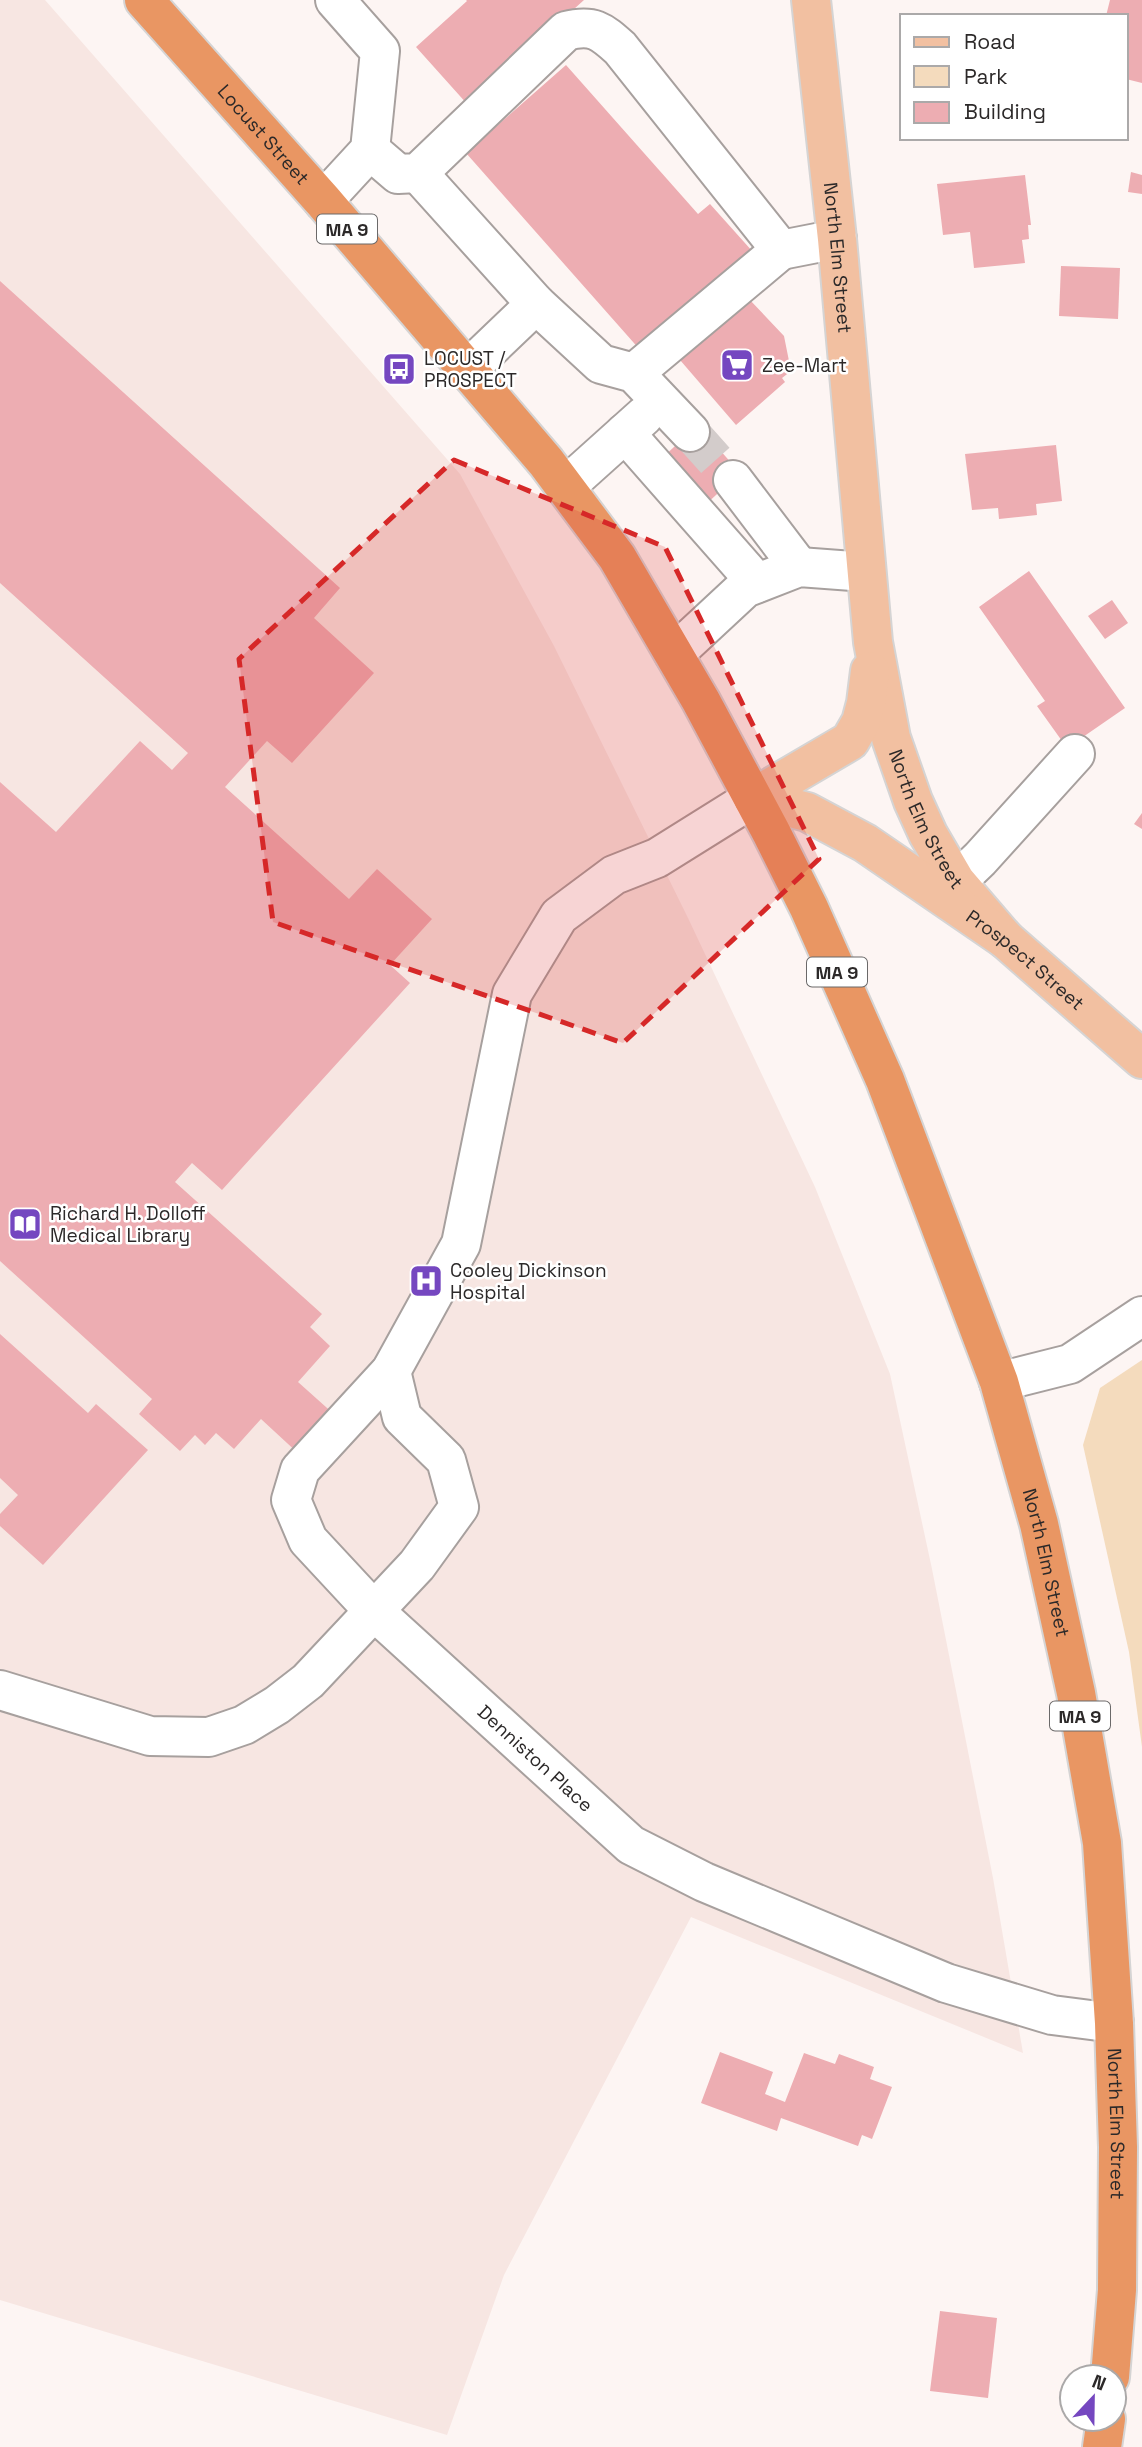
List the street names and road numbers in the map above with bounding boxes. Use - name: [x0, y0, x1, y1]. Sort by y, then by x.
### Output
- street label: Locust Street: [212, 79, 315, 190]
- street label: North Elm Street: [818, 181, 858, 334]
- road number: MA 9: [317, 214, 377, 244]
- street label: North Elm Street: [883, 746, 969, 894]
- street label: Prospect Street: [961, 904, 1090, 1015]
- road number: MA 9: [807, 958, 867, 987]
- street label: North Elm Street: [1017, 1486, 1076, 1639]
- street label: Denniston Place: [473, 1699, 599, 1817]
- road number: MA 9: [1050, 1702, 1110, 1730]
- street label: North Elm Street: [1102, 2048, 1131, 2200]

